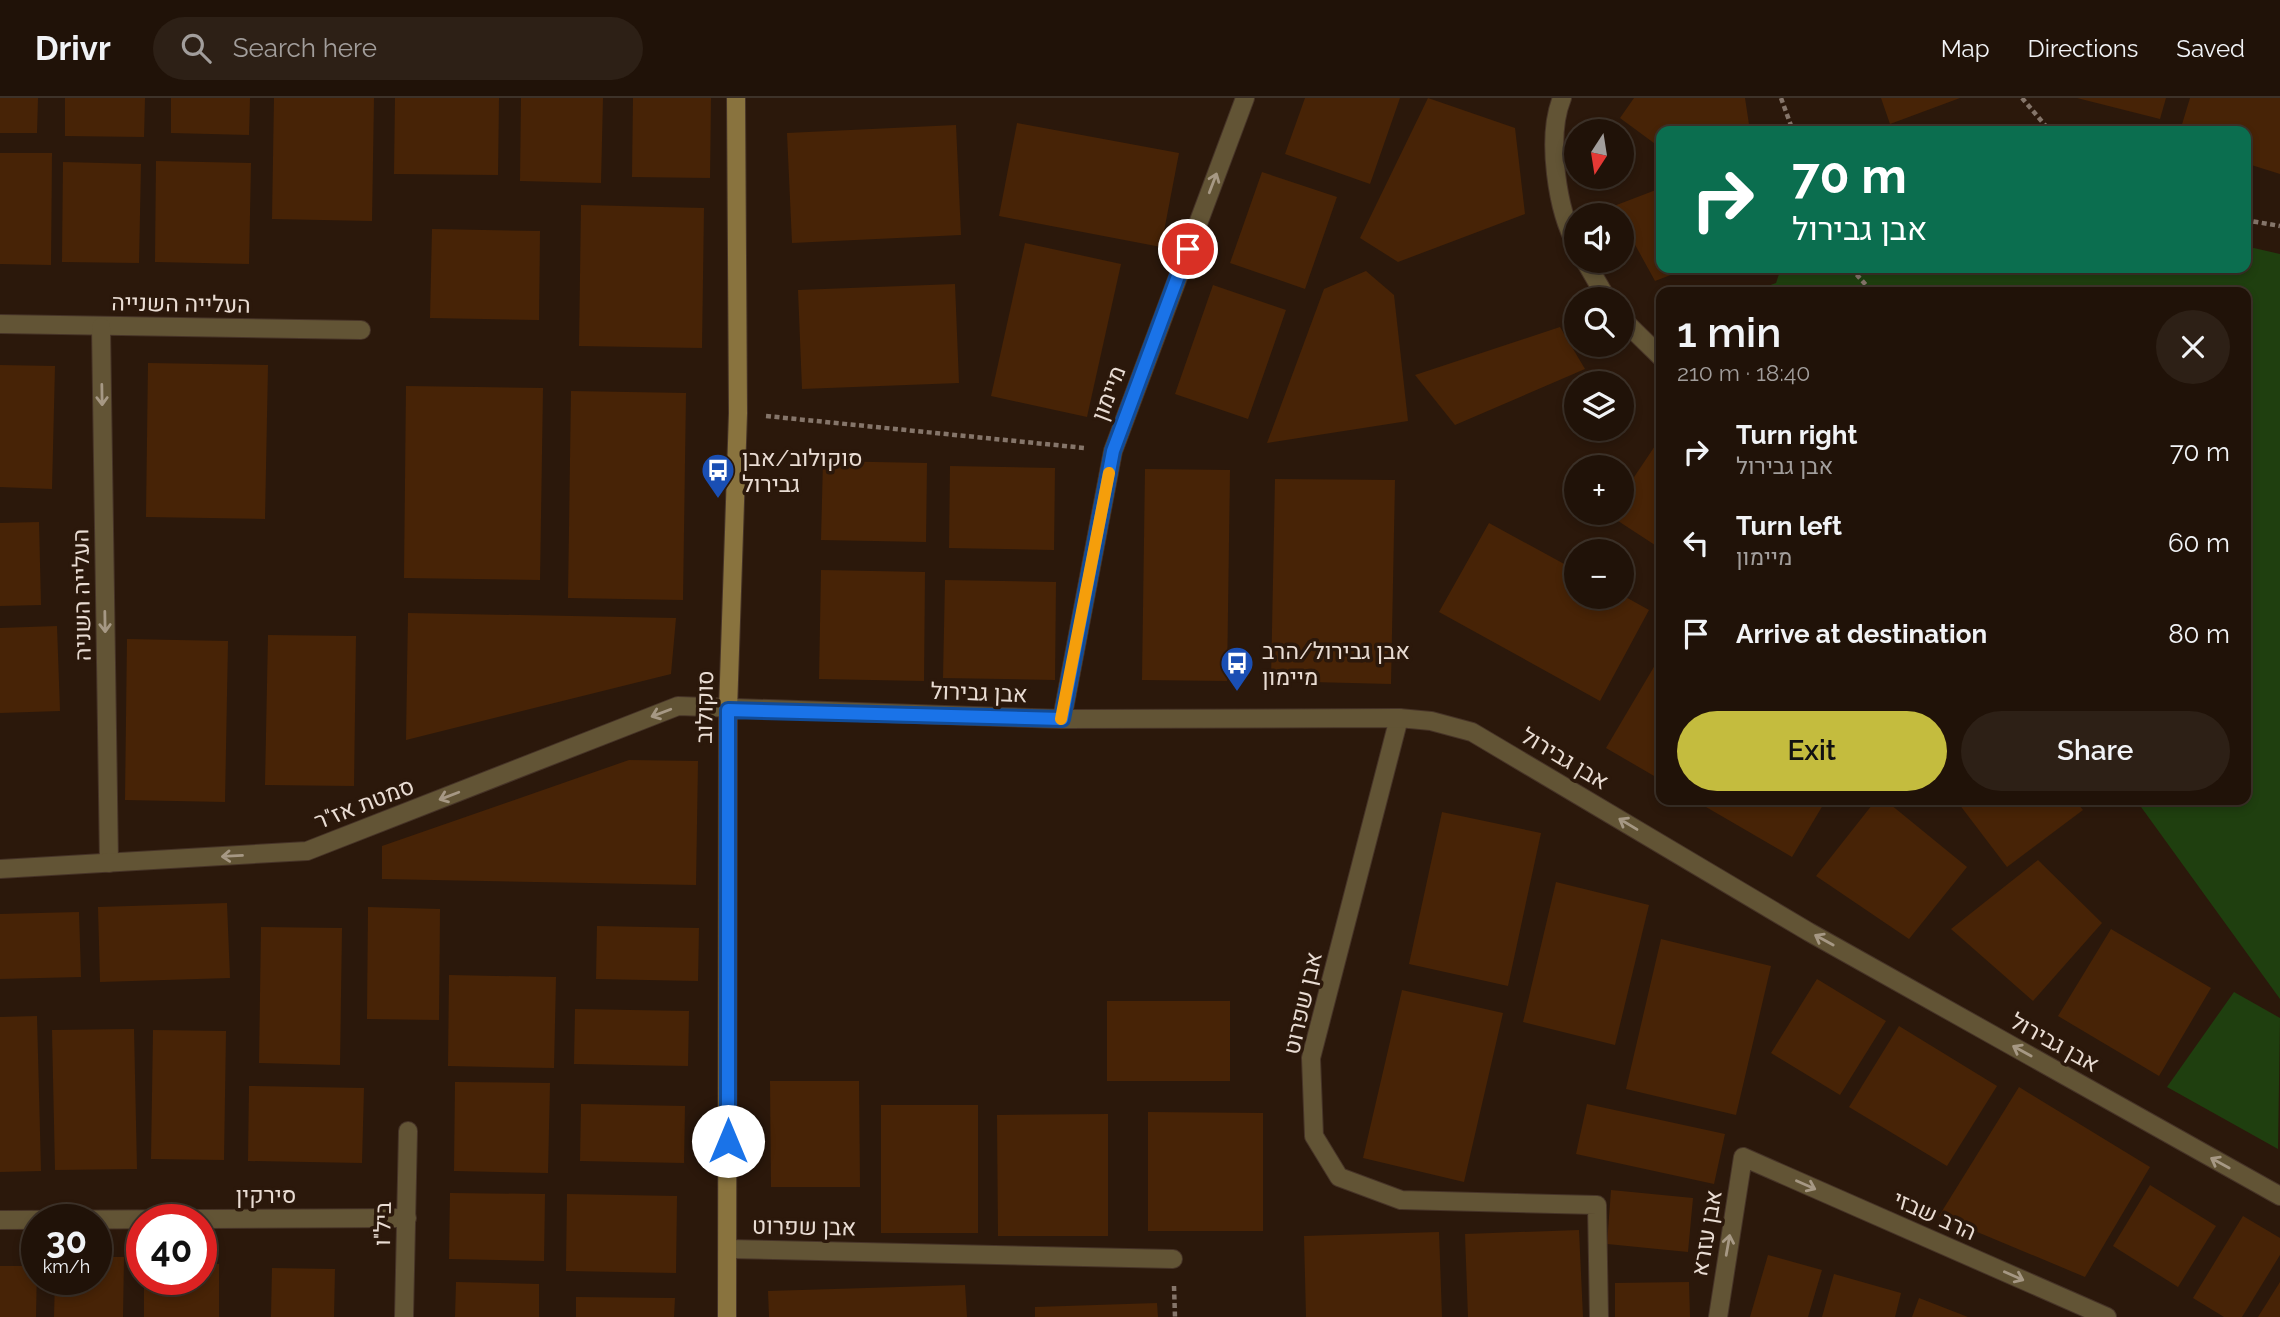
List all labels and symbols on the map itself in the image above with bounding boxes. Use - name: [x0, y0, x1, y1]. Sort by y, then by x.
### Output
- north arrow: [1564, 119, 1634, 189]
- one-way arrow: [1208, 173, 1220, 195]
- pin: [1158, 219, 1218, 279]
- street label: העלייה השנייה: [111, 288, 251, 318]
- street label: מיימון: [1085, 362, 1131, 424]
- one-way arrow: [95, 383, 109, 406]
- place label: סוקולוב/אבן גבירול: [742, 444, 863, 497]
- bus stop icon: סוקולוב/אבן גבירול: [699, 451, 737, 500]
- street label: העלייה השניה: [66, 529, 96, 661]
- one-way arrow: [99, 611, 112, 634]
- place label: אבן גבירול/הרב מיימון: [1262, 637, 1410, 690]
- bus stop icon: אבן גבירול/הרב מיימון: [1218, 644, 1256, 693]
- street label: סוקולוב: [690, 670, 718, 744]
- street label: אבן גבירול: [930, 677, 1028, 707]
- one-way arrow: [651, 707, 672, 720]
- street label: אבן גבירול: [1516, 721, 1614, 795]
- street label: סמטת אז"ר: [310, 772, 418, 834]
- one-way arrow: [439, 790, 461, 803]
- one-way arrow: [1618, 817, 1638, 831]
- one-way arrow: [222, 850, 244, 863]
- one-way arrow: [1814, 933, 1834, 947]
- street label: אבן שפרוט: [1277, 949, 1327, 1057]
- street label: אבן גבירול: [2006, 1007, 2104, 1077]
- one-way arrow: [2012, 1044, 2033, 1057]
- position arrow: [691, 1104, 765, 1178]
- one-way arrow: [2211, 1156, 2231, 1170]
- one-way arrow: [1795, 1179, 1816, 1192]
- street label: סירקין: [236, 1181, 296, 1208]
- street label: הרב שבזי: [1889, 1185, 1981, 1245]
- street label: אבן עזרא: [1685, 1188, 1727, 1278]
- street label: ביל"ו: [368, 1202, 396, 1246]
- speed limit sign: 40: [126, 1204, 217, 1295]
- street label: אבן שפרוט: [752, 1212, 856, 1240]
- one-way arrow: [1722, 1234, 1735, 1256]
- one-way arrow: [2003, 1270, 2024, 1283]

